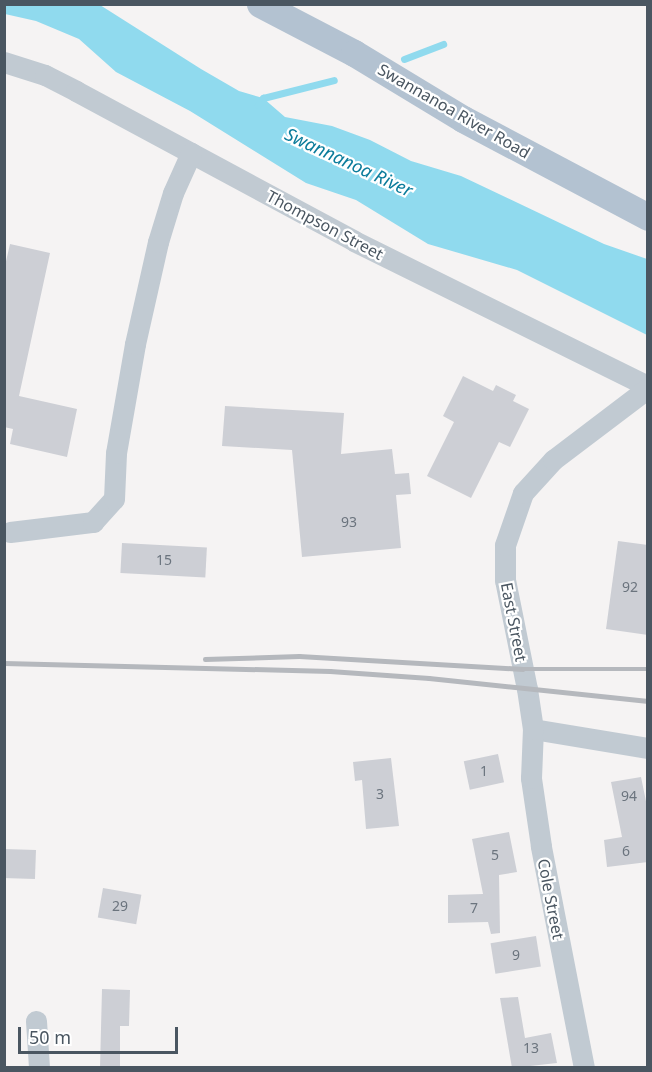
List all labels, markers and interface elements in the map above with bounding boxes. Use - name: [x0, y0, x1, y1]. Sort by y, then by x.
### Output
- street label: Swannanoa River Road: [375, 60, 533, 162]
- water label: Swannanoa River: [282, 123, 416, 201]
- street label: Thompson Street: [263, 186, 387, 264]
- house number: 93: [341, 514, 357, 530]
- house number: 15: [156, 552, 172, 568]
- house number: 92: [622, 579, 638, 595]
- street label: East Street: [497, 581, 531, 663]
- house number: 1: [480, 763, 488, 779]
- house number: 3: [376, 786, 384, 802]
- house number: 94: [621, 788, 637, 804]
- house number: 6: [622, 843, 630, 859]
- house number: 5: [491, 847, 499, 863]
- street label: Cole Street: [534, 857, 568, 941]
- house number: 29: [112, 898, 128, 914]
- house number: 7: [470, 900, 478, 916]
- house number: 9: [512, 947, 520, 963]
- scale bar: [21, 1015, 182, 1053]
- text: 50 m: [29, 1025, 71, 1049]
- house number: 13: [523, 1040, 539, 1056]

